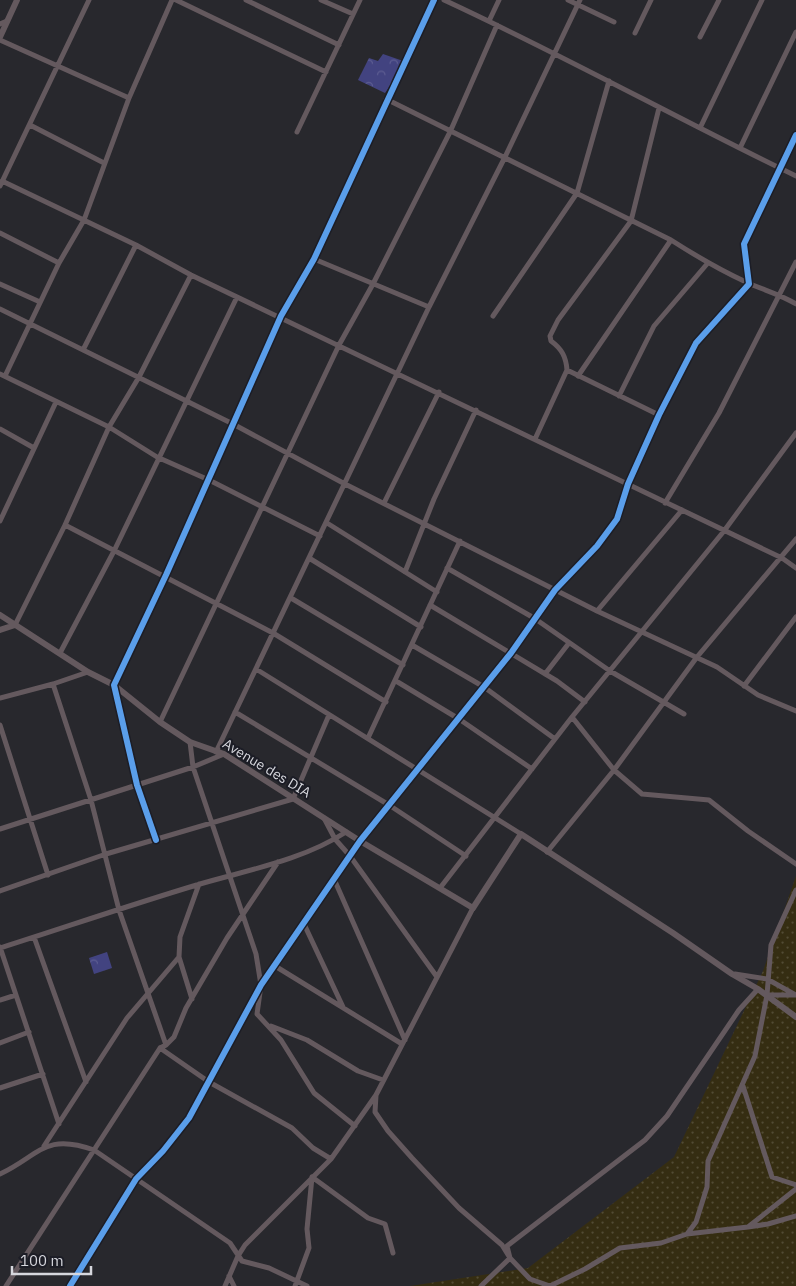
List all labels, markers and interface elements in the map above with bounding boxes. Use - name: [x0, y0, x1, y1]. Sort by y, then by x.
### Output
- street label: Avenue des DIA: [220, 735, 314, 801]
- scale bar: [12, 1244, 91, 1276]
- text: 100 m: [20, 1251, 64, 1270]

